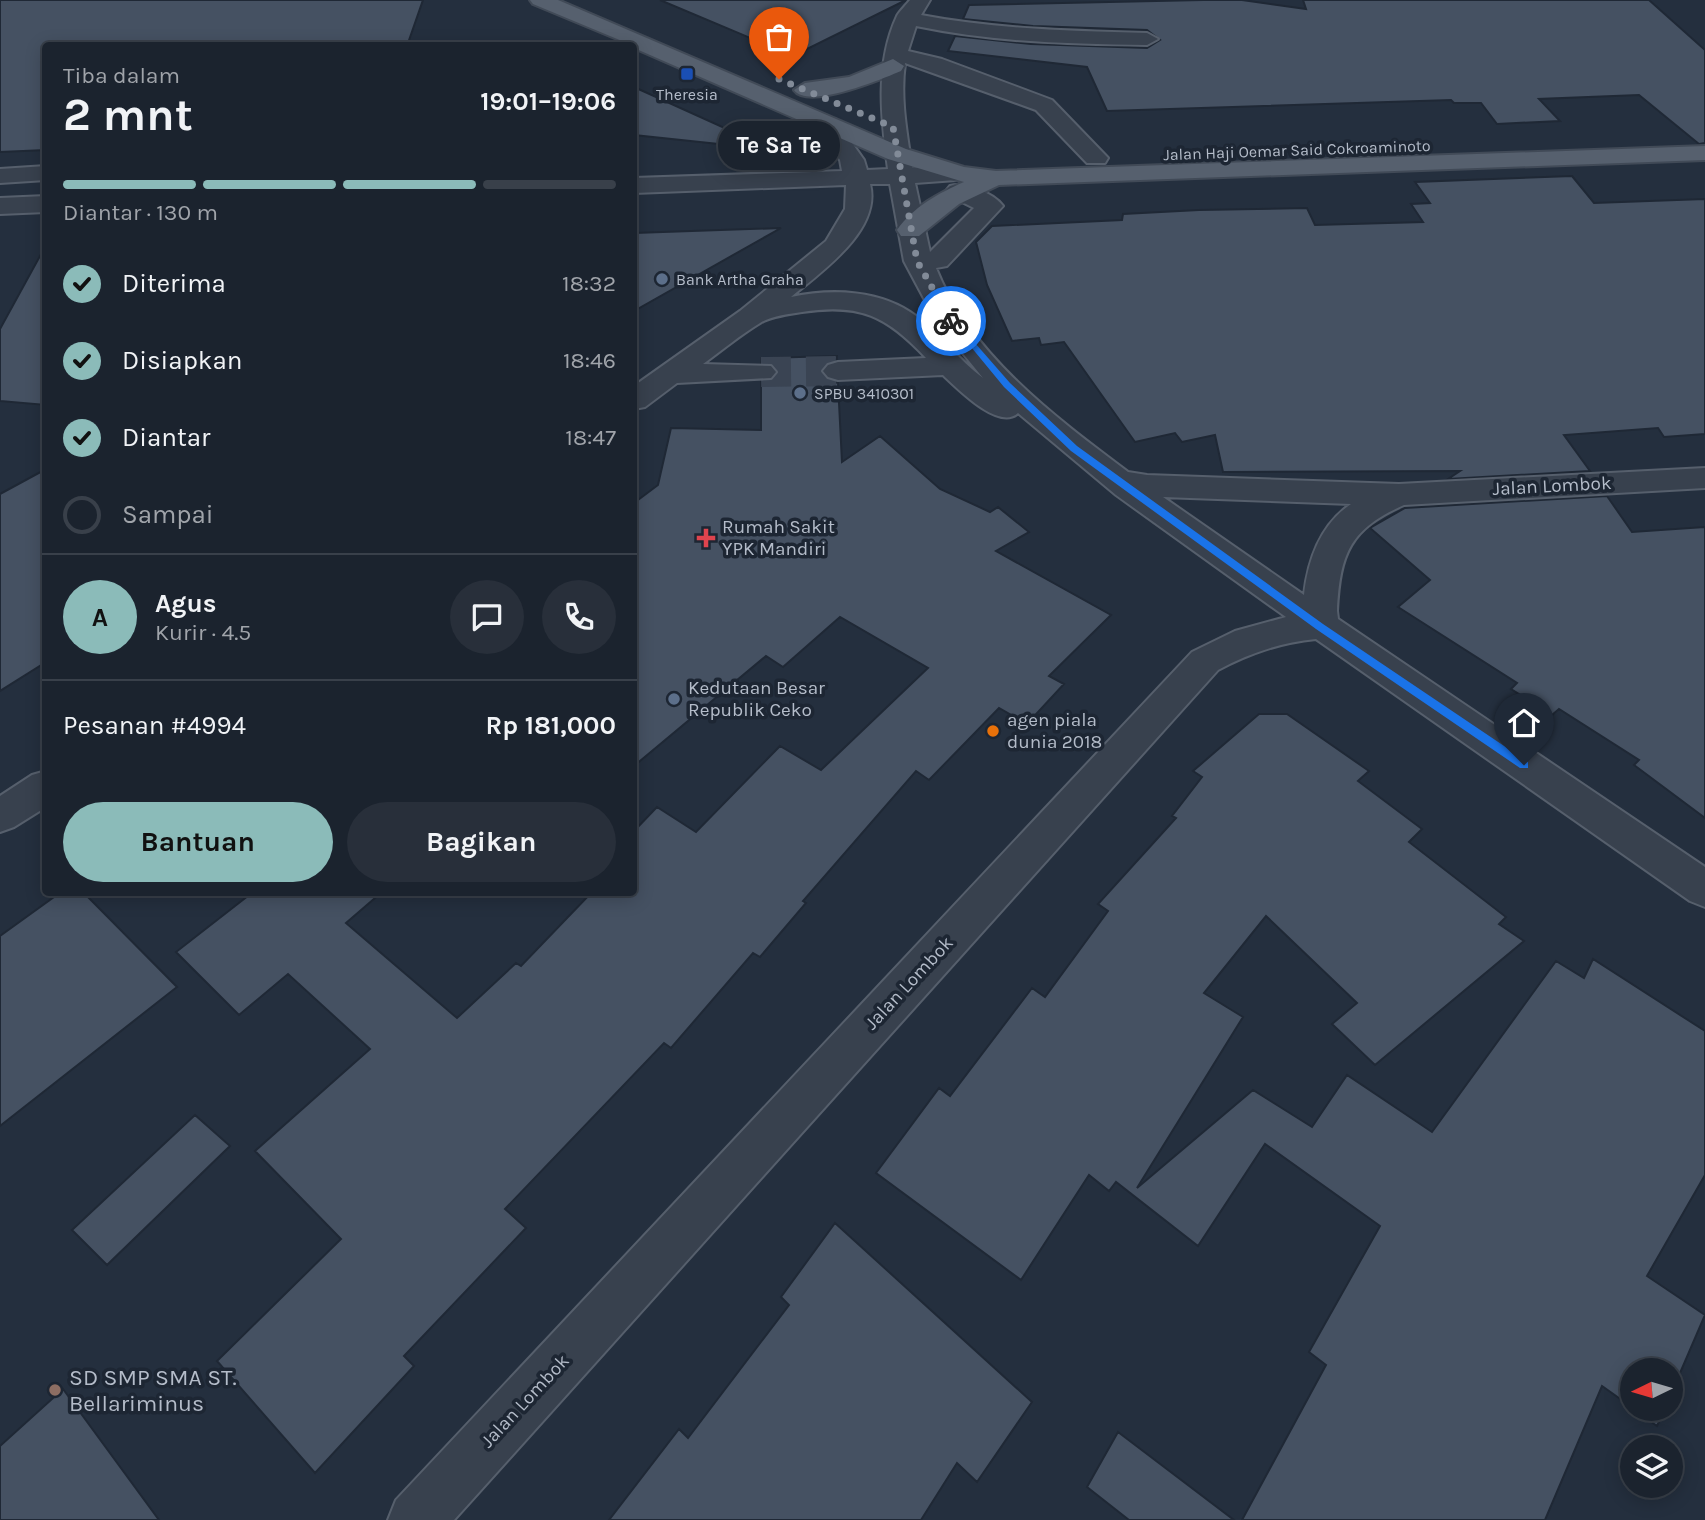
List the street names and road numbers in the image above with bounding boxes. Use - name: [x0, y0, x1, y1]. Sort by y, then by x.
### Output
- street label: Jalan Haji Oemar Said Cokroaminoto: [1163, 136, 1431, 164]
- street label: Jalan Lombok: [1492, 472, 1612, 500]
- street label: Jalan Lombok: [860, 932, 958, 1034]
- street label: Jalan Lombok: [476, 1350, 574, 1452]

